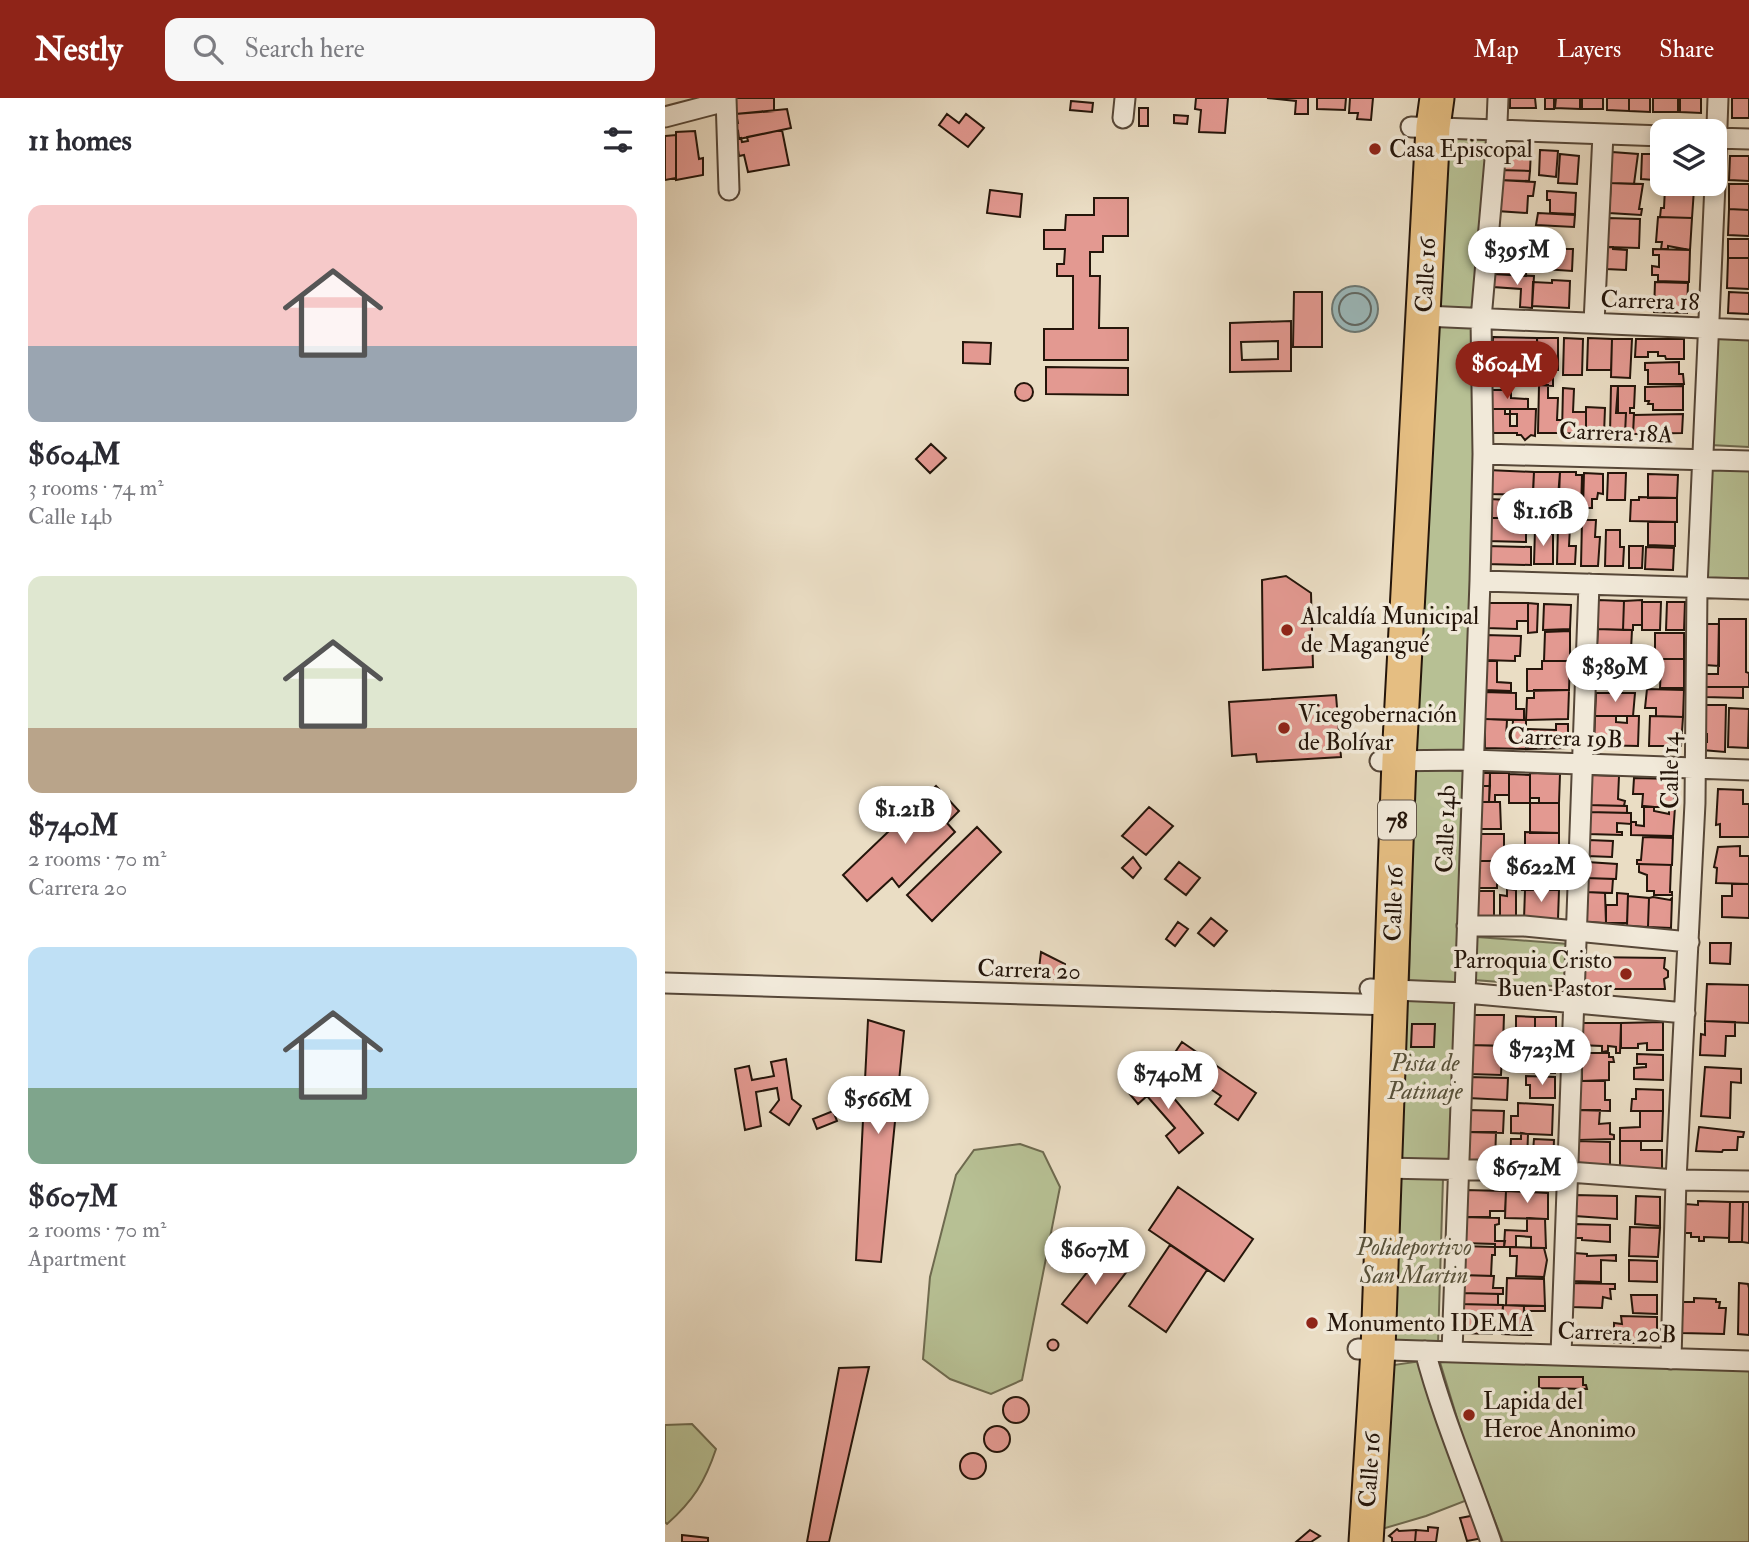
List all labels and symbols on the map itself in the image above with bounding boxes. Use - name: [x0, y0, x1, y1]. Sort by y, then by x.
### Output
- place label: Casa Episcopal: [1389, 134, 1533, 165]
- marker: Casa Episcopal: [1367, 141, 1383, 157]
- pin: $395M: [1468, 228, 1566, 287]
- street label: Calle 16: [1409, 235, 1444, 313]
- street label: Carrera 18: [1600, 284, 1700, 318]
- pin: $604M: [1458, 342, 1556, 401]
- street label: Carrera 18A: [1558, 416, 1674, 450]
- pin: $1.16B: [1486, 489, 1600, 548]
- place label: Alcaldía Municipal de Magangué: [1300, 601, 1479, 660]
- marker: Alcaldía Municipal de Magangué: [1279, 622, 1295, 638]
- pin: $389M: [1566, 644, 1664, 704]
- place label: Vicegobernación de Bolívar: [1298, 699, 1457, 758]
- marker: Vicegobernación de Bolívar: [1276, 720, 1292, 736]
- street label: Carrera 19B: [1507, 720, 1623, 756]
- street label: Calle 14: [1655, 732, 1686, 809]
- street label: Calle 14b: [1429, 784, 1463, 873]
- pin: $1.21B: [848, 786, 962, 846]
- road number: 78: [1378, 800, 1416, 840]
- pin: $622M: [1492, 844, 1590, 904]
- street label: Calle 16: [1377, 864, 1411, 942]
- place label: Parroquia Cristo Buen Pastor: [1453, 945, 1612, 1004]
- street label: Carrera 20: [977, 953, 1081, 987]
- marker: Parroquia Cristo Buen Pastor: [1618, 966, 1634, 982]
- pin: $723M: [1493, 1028, 1591, 1087]
- park label: Pista de Patinaje: [1386, 1048, 1464, 1107]
- pin: $740M: [1119, 1052, 1217, 1111]
- pin: $566M: [829, 1076, 927, 1136]
- pin: $672M: [1478, 1146, 1576, 1205]
- pin: $607M: [1046, 1228, 1144, 1287]
- park label: Polideportivo San Martin: [1355, 1232, 1472, 1291]
- place label: Monumento IDEMA: [1326, 1308, 1535, 1339]
- marker: Monumento IDEMA: [1304, 1315, 1320, 1331]
- street label: Carrera 20B: [1557, 1315, 1677, 1351]
- place label: Lapida del Heroe Anonimo: [1483, 1386, 1636, 1445]
- marker: Lapida del Heroe Anonimo: [1461, 1407, 1477, 1423]
- street label: Calle 16: [1352, 1430, 1388, 1509]

